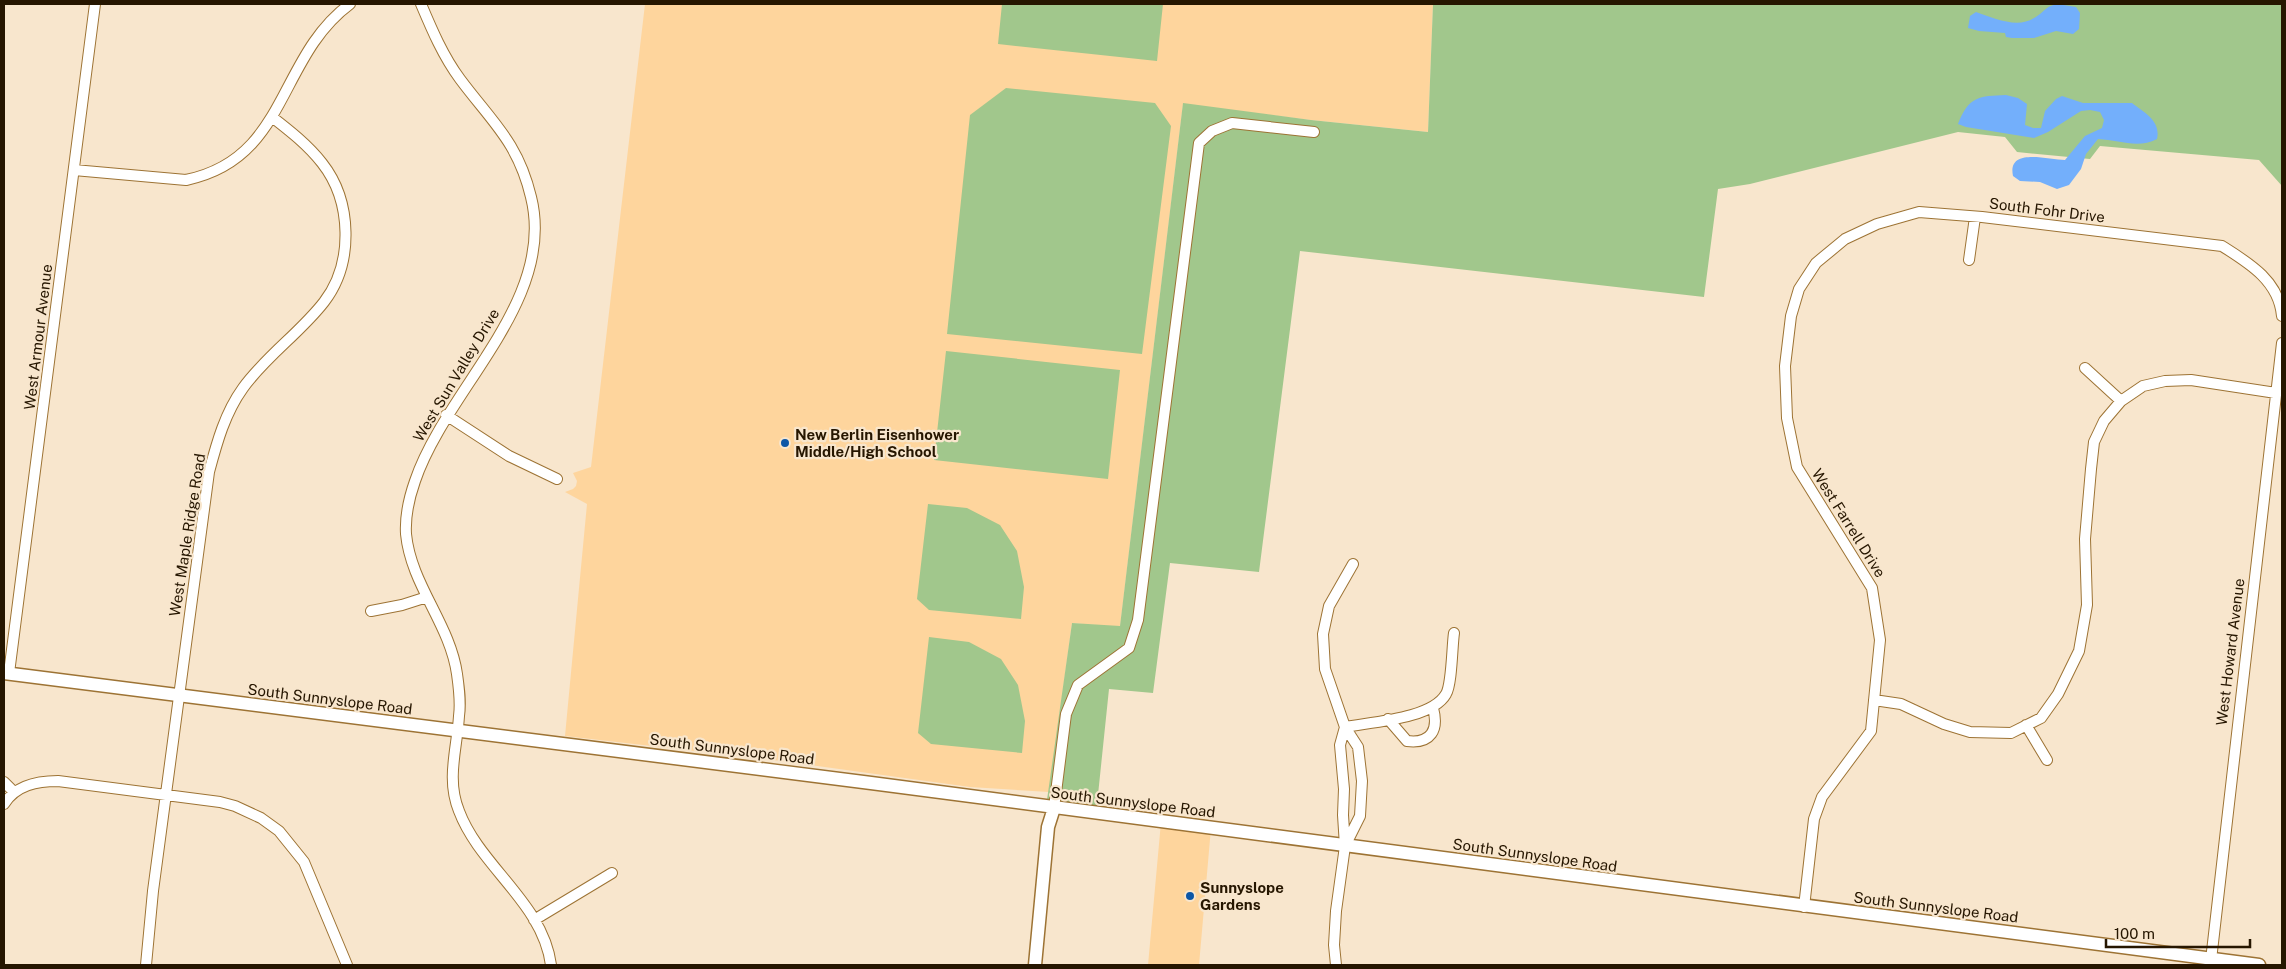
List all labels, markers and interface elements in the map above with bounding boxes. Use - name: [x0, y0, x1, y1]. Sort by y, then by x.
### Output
- street label: South Fohr Drive: [1988, 194, 2106, 226]
- street label: West Armour Avenue: [21, 263, 55, 411]
- street label: West Sun Valley Drive: [410, 306, 502, 444]
- place label: New Berlin Eisenhower Middle/High School: [795, 426, 959, 460]
- marker: New Berlin Eisenhower Middle/High School: [779, 437, 791, 449]
- street label: West Maple Ridge Road: [166, 452, 208, 618]
- street label: West Farrell Drive: [1809, 466, 1889, 580]
- street label: West Howard Avenue: [2213, 577, 2247, 727]
- street label: South Sunnyslope Road: [247, 680, 413, 718]
- street label: South Sunnyslope Road: [649, 730, 815, 768]
- street label: South Sunnyslope Road: [1050, 783, 1216, 821]
- street label: South Sunnyslope Road: [1452, 835, 1618, 875]
- place label: Sunnyslope Gardens: [1200, 879, 1284, 913]
- street label: South Sunnyslope Road: [1853, 888, 2019, 926]
- marker: Sunnyslope Gardens: [1184, 890, 1196, 902]
- scale bar: [2106, 916, 2250, 948]
- text: 100 m: [2114, 925, 2155, 942]

